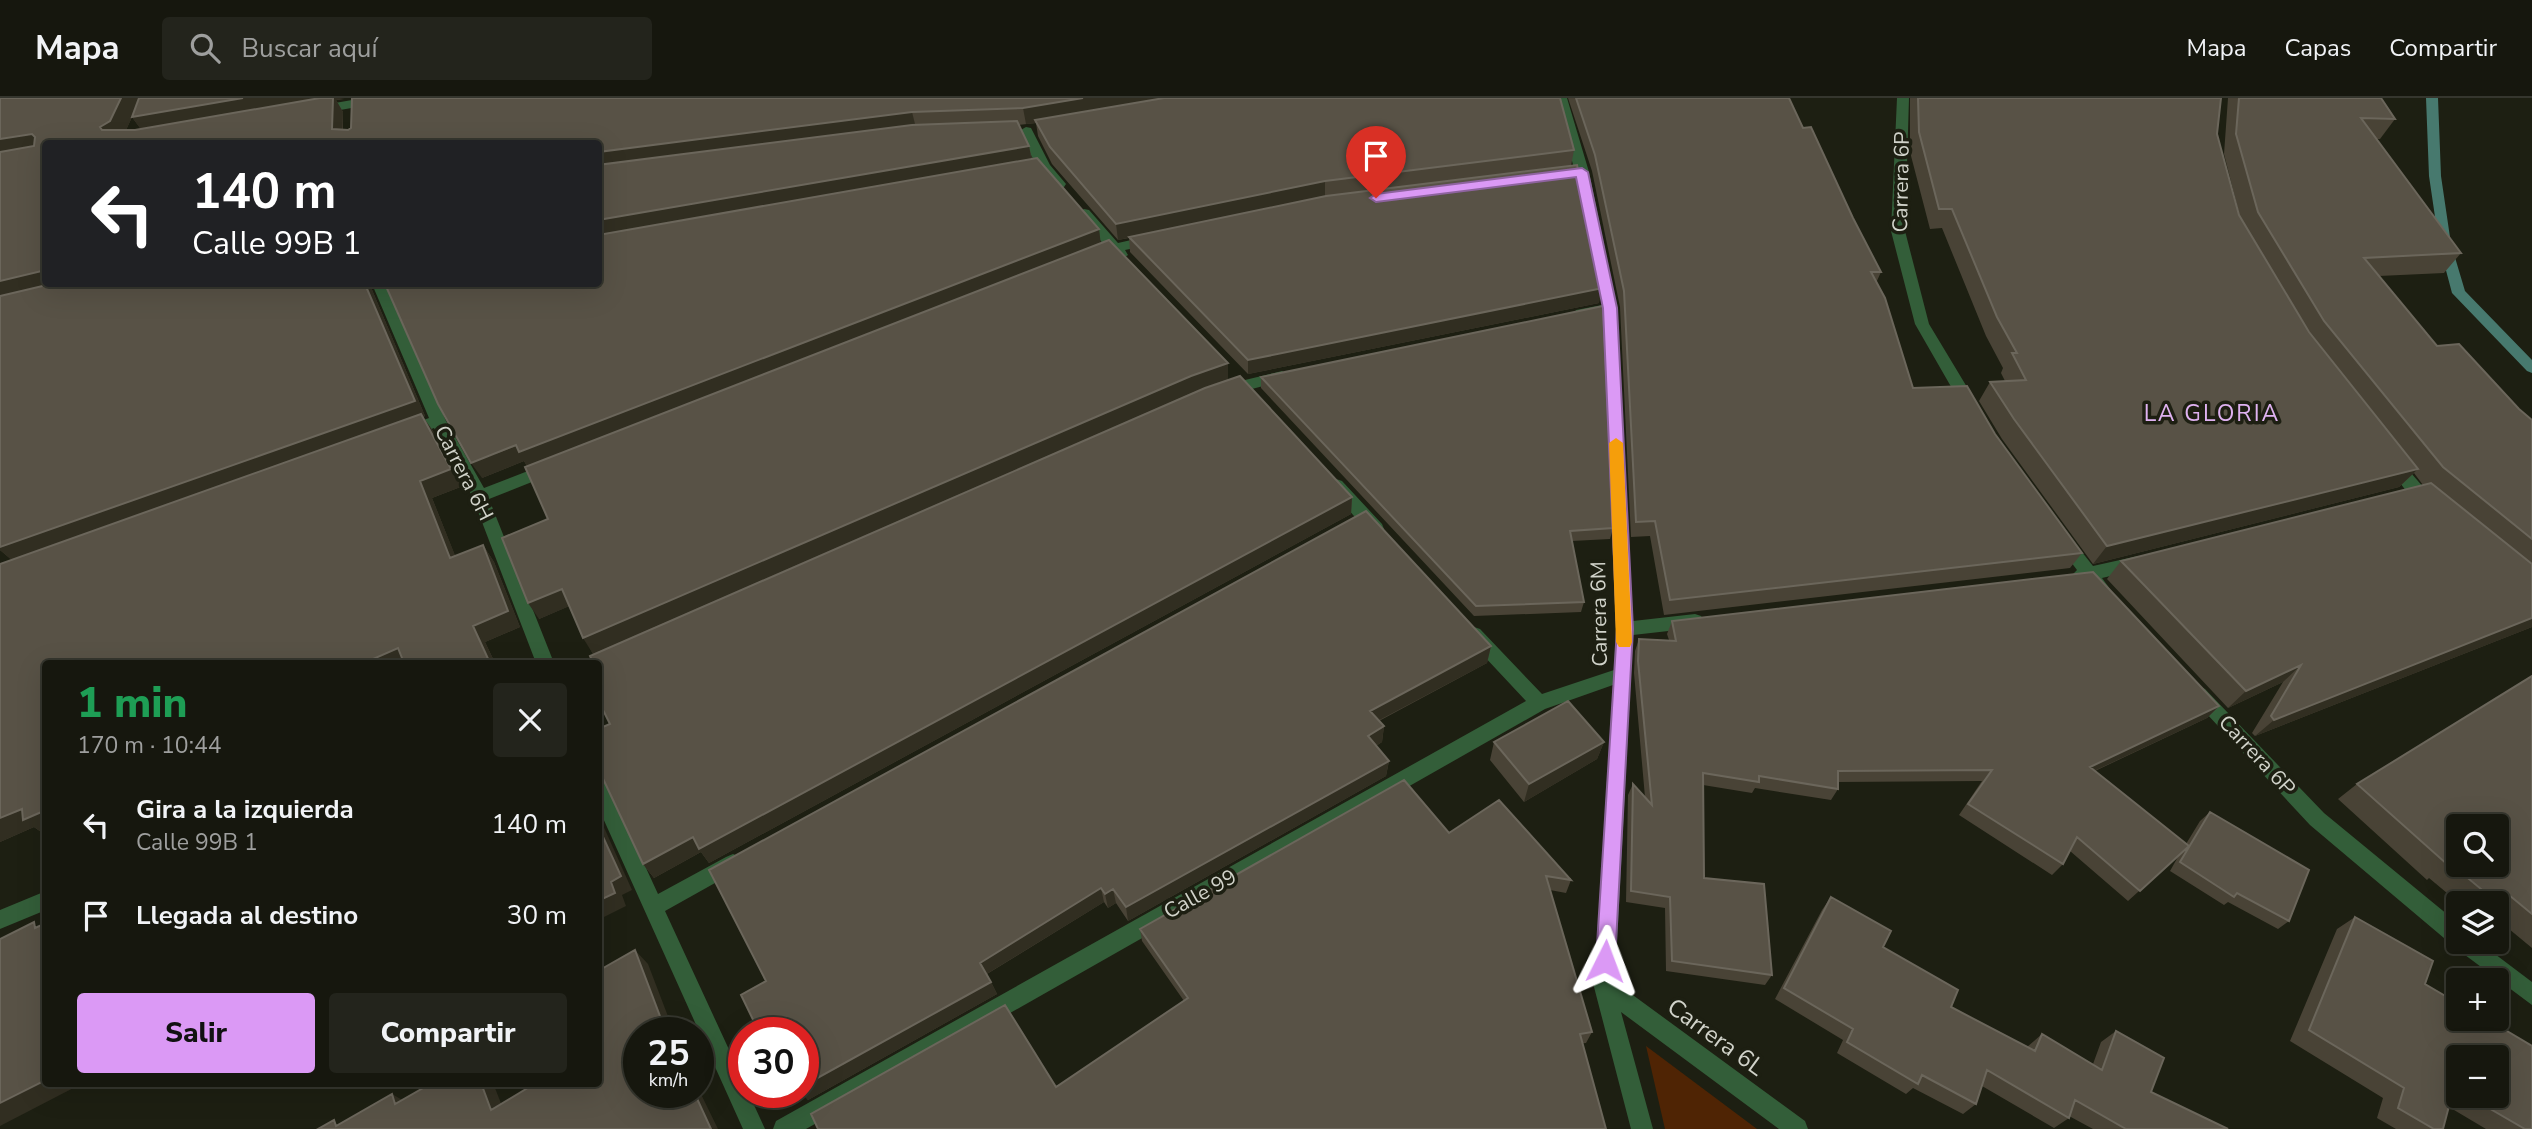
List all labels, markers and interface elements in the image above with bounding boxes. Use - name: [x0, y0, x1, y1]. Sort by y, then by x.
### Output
- search box: [162, 17, 652, 80]
- text: Mapa: [35, 26, 120, 71]
- icon: search: [186, 29, 224, 67]
- text: Buscar aquí: [242, 31, 377, 66]
- text: Mapa: [2187, 32, 2247, 64]
- text: Capas: [2285, 32, 2351, 64]
- text: Compartir: [2389, 32, 2497, 64]
- pin: [1346, 126, 1406, 198]
- street label: Carrera 6P: [1886, 131, 1916, 233]
- icon: arrive: [1357, 137, 1395, 175]
- text: 140 m: [192, 158, 336, 225]
- icon: left: [77, 168, 168, 259]
- text: Calle 99B 1: [192, 222, 361, 265]
- district label: LA GLORIA: [2144, 398, 2280, 429]
- street label: Carrera 6H: [428, 421, 500, 525]
- street label: Carrera 6M: [1584, 561, 1614, 667]
- text: 1 min: [77, 675, 187, 732]
- button: close: [493, 683, 567, 757]
- street label: Carrera 6P: [2212, 709, 2302, 801]
- text: 170 m · 10:44: [77, 730, 222, 761]
- text: Gira a la izquierda: [136, 792, 354, 827]
- icon: left: [77, 806, 115, 844]
- text: 140 m: [491, 807, 567, 842]
- map controls: [2446, 814, 2509, 1108]
- button: search: [2446, 814, 2509, 877]
- text: Calle 99B 1: [136, 827, 258, 858]
- street label: Calle 99: [1159, 863, 1241, 925]
- button: layers: [2446, 891, 2509, 954]
- icon: arrive: [77, 897, 115, 935]
- text: Llegada al destino: [136, 898, 358, 933]
- text: 30 m: [507, 898, 567, 933]
- position arrow: [1568, 924, 1642, 998]
- button: +: [2446, 968, 2509, 1031]
- street label: Carrera 6L: [1661, 991, 1771, 1083]
- button: Salir: [77, 993, 315, 1073]
- button: Compartir: [329, 993, 567, 1073]
- speed limit sign: 30: [728, 1017, 819, 1108]
- text: 25: [647, 1030, 690, 1077]
- button: −: [2446, 1045, 2509, 1108]
- text: km/h: [649, 1068, 688, 1092]

